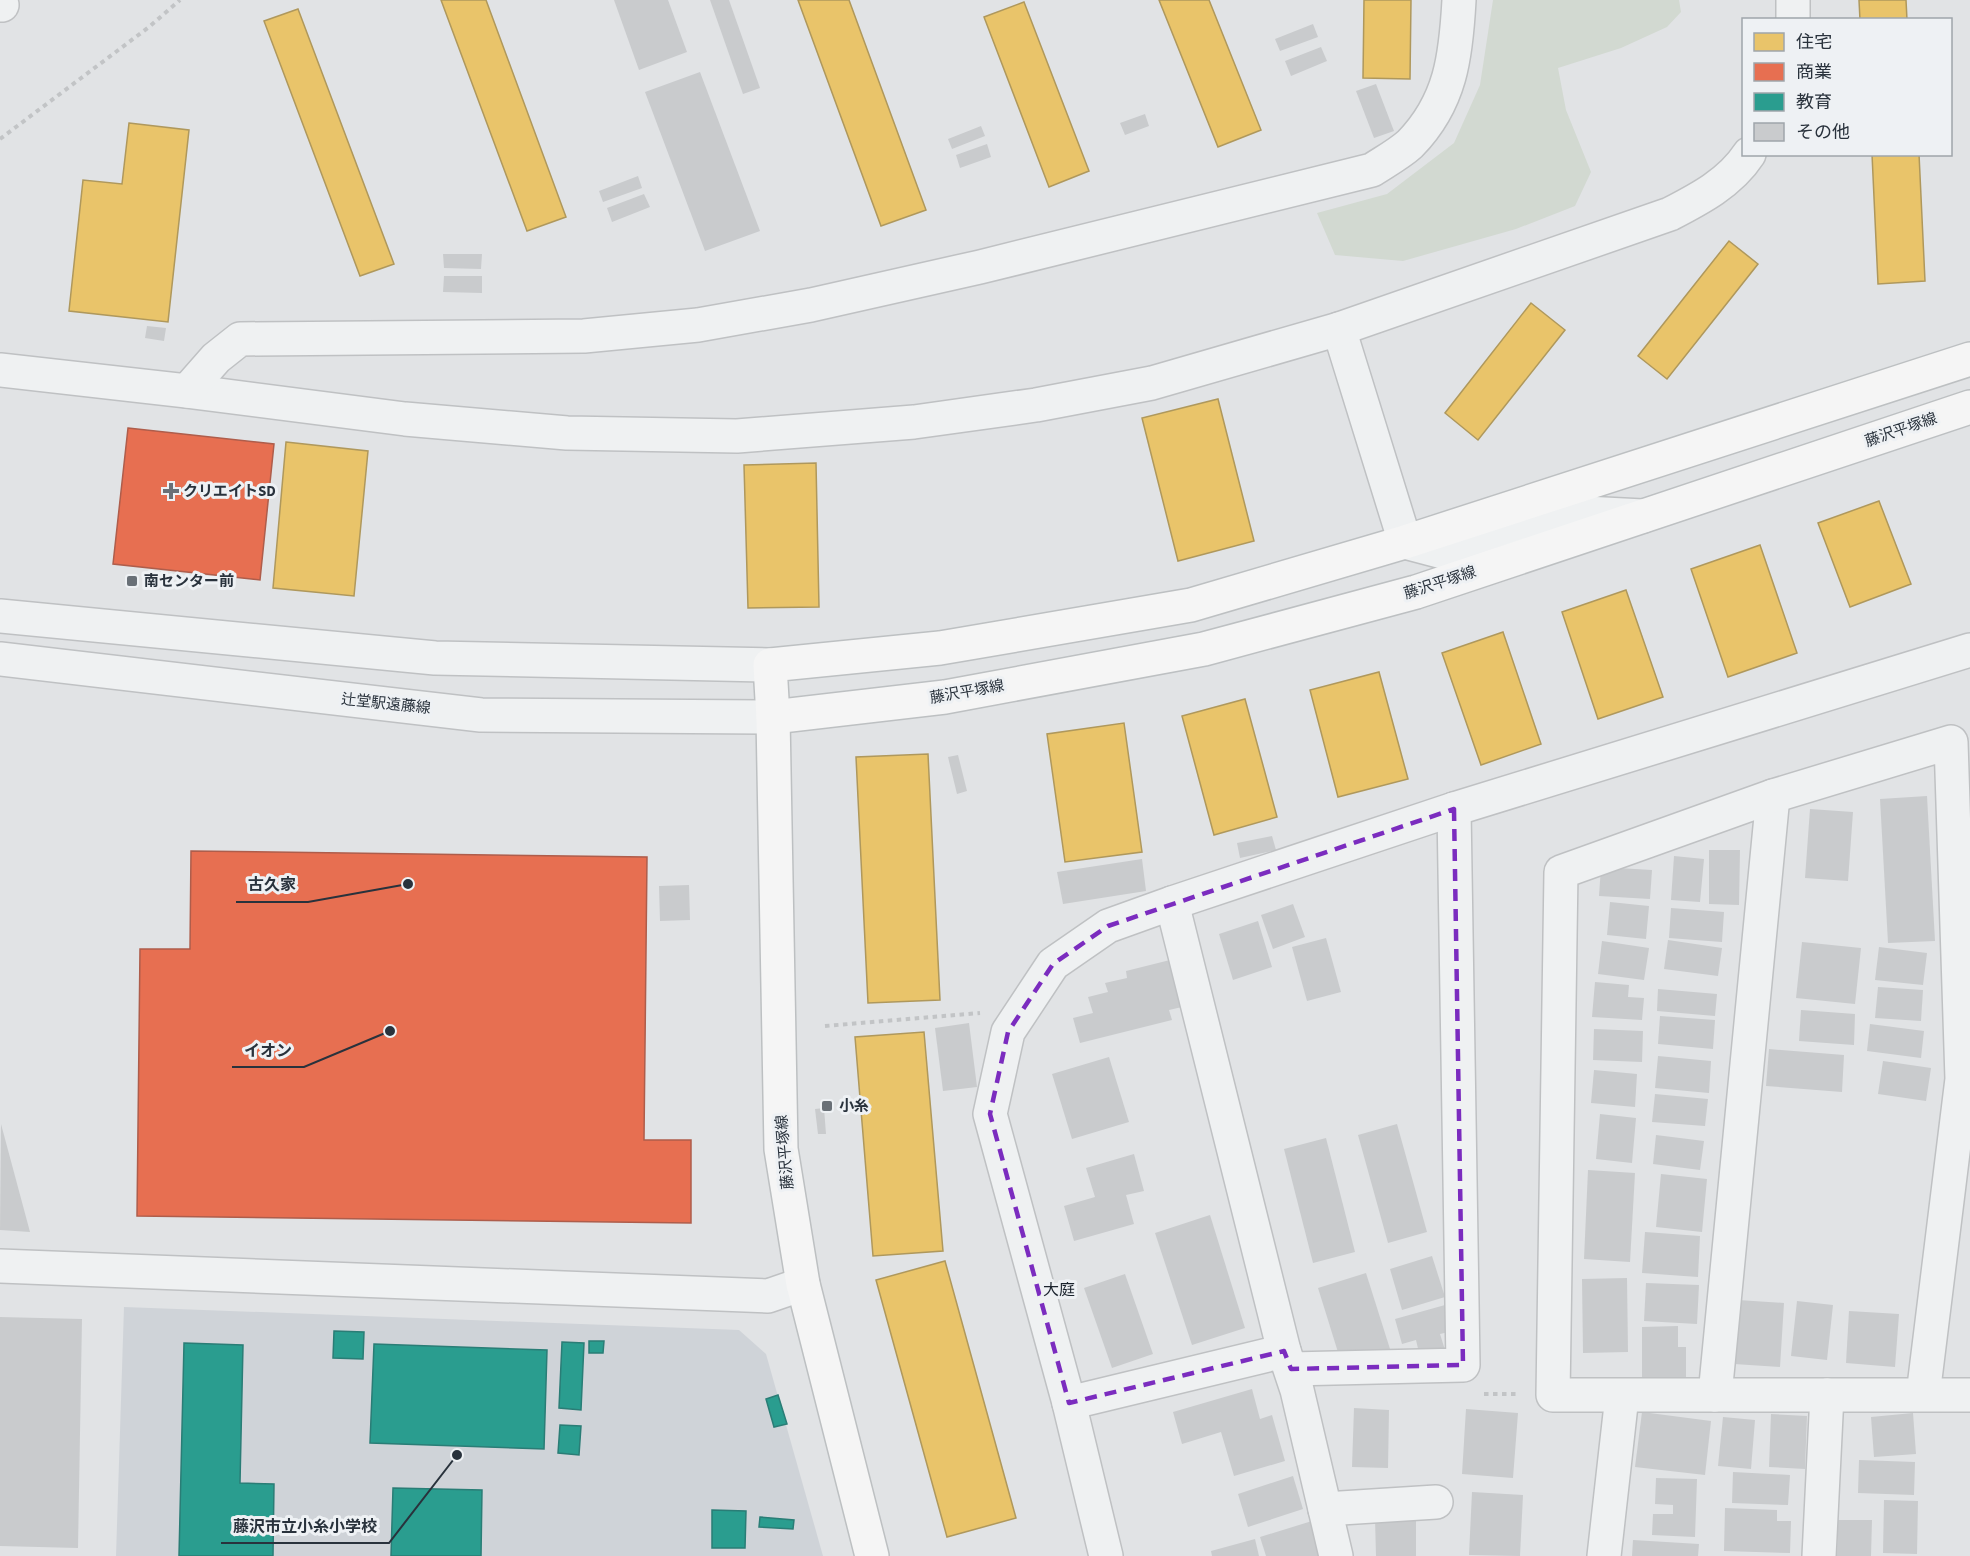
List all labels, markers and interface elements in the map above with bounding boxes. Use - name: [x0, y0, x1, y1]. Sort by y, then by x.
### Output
- legend: [1742, 18, 1952, 156]
- text: 住宅: [1796, 30, 1832, 55]
- text: 商業: [1796, 60, 1832, 85]
- text: 教育: [1796, 90, 1832, 115]
- text: その他: [1796, 120, 1850, 145]
- street label: 藤沢平塚線: [1862, 408, 1940, 452]
- place label: クリエイトSD: [183, 481, 276, 502]
- marker: クリエイトSD: [164, 484, 178, 498]
- street label: 藤沢平塚線: [1401, 561, 1479, 605]
- place label: 南センター前: [144, 571, 234, 592]
- marker: 南センター前: [125, 574, 139, 588]
- street label: 藤沢平塚線: [928, 675, 1006, 709]
- street label: 辻堂駅遠藤線: [340, 689, 432, 719]
- callout: 古久家: [236, 868, 308, 902]
- text: 古久家: [248, 874, 296, 896]
- callout: イオン: [232, 1033, 304, 1067]
- text: イオン: [244, 1040, 292, 1062]
- place label: 小糸: [839, 1096, 869, 1117]
- marker: 小糸: [820, 1099, 834, 1113]
- street label: 藤沢平塚線: [771, 1114, 799, 1190]
- district label: 大庭: [1043, 1279, 1075, 1301]
- callout: 藤沢市立小糸小学校: [221, 1509, 389, 1543]
- text: 藤沢市立小糸小学校: [233, 1516, 377, 1538]

